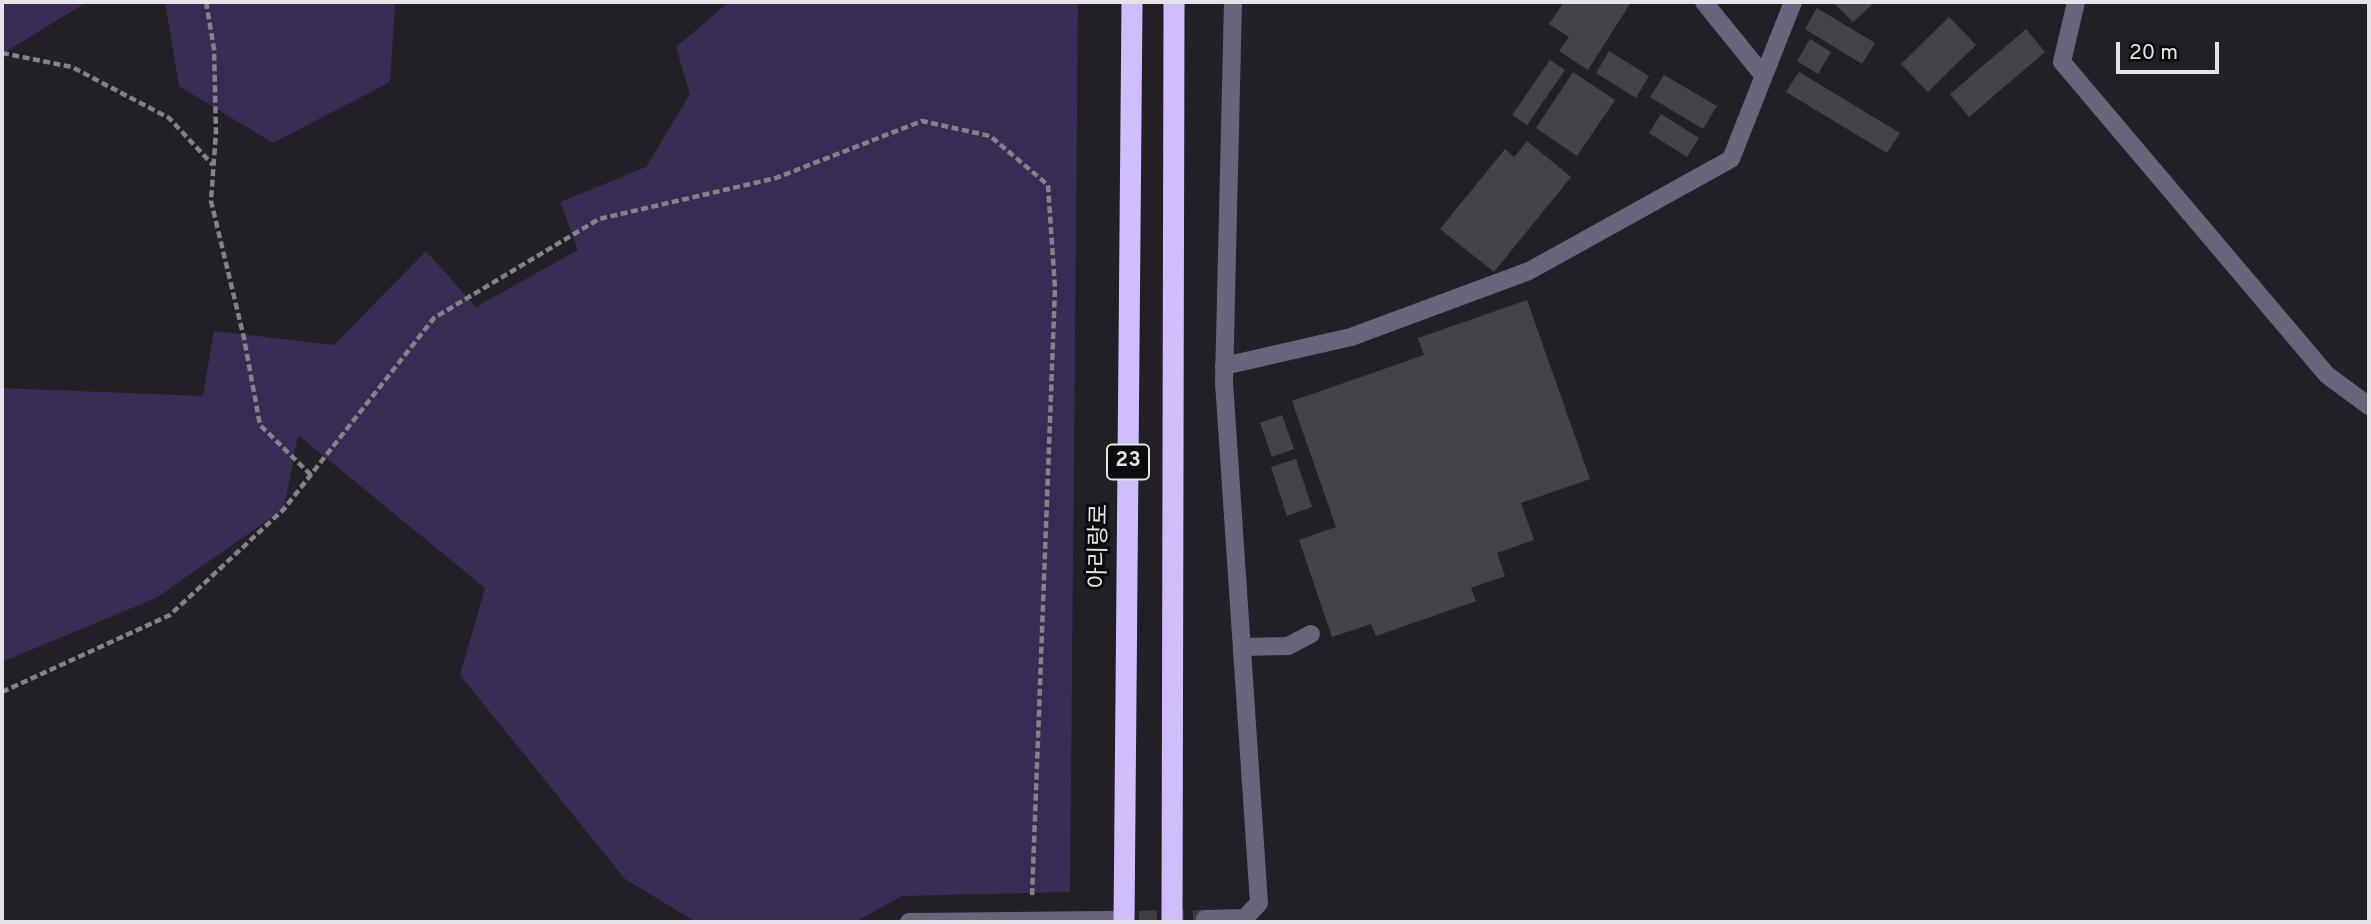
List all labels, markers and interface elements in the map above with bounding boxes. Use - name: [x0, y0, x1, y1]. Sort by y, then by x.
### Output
- scale bar: [2119, 28, 2222, 72]
- text: 20 m: [2129, 40, 2178, 67]
- road number: 23: [1107, 444, 1149, 480]
- street label: 아리랑로: [1086, 503, 1116, 589]

